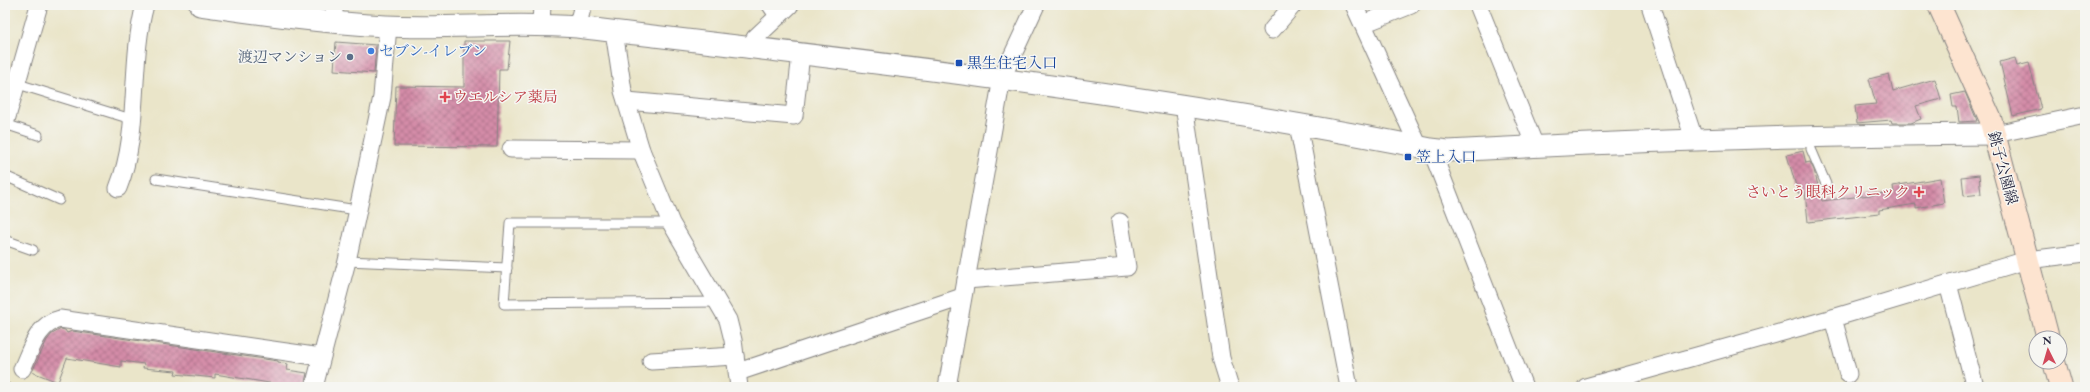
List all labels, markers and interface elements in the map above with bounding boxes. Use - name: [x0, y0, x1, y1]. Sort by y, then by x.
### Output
- place label: セブン-イレブン: [379, 41, 487, 60]
- marker: セブン-イレブン: [366, 46, 376, 56]
- place label: 渡辺マンション: [238, 47, 342, 66]
- marker: 渡辺マンション: [345, 52, 355, 62]
- place label: 黒生住宅入口: [967, 53, 1057, 72]
- marker: 黒生住宅入口: [954, 58, 964, 68]
- place label: ウエルシア薬局: [453, 87, 558, 106]
- marker: ウエルシア薬局: [440, 92, 450, 102]
- street label: 銚子公園線: [1985, 129, 2022, 207]
- place label: 笠上入口: [1416, 147, 1476, 166]
- marker: 笠上入口: [1403, 152, 1413, 162]
- place label: さいとう眼科クリニック: [1746, 182, 1910, 201]
- marker: さいとう眼科クリニック: [1913, 186, 1925, 198]
- north arrow: [2028, 330, 2068, 370]
- text: N: [2042, 333, 2052, 347]

